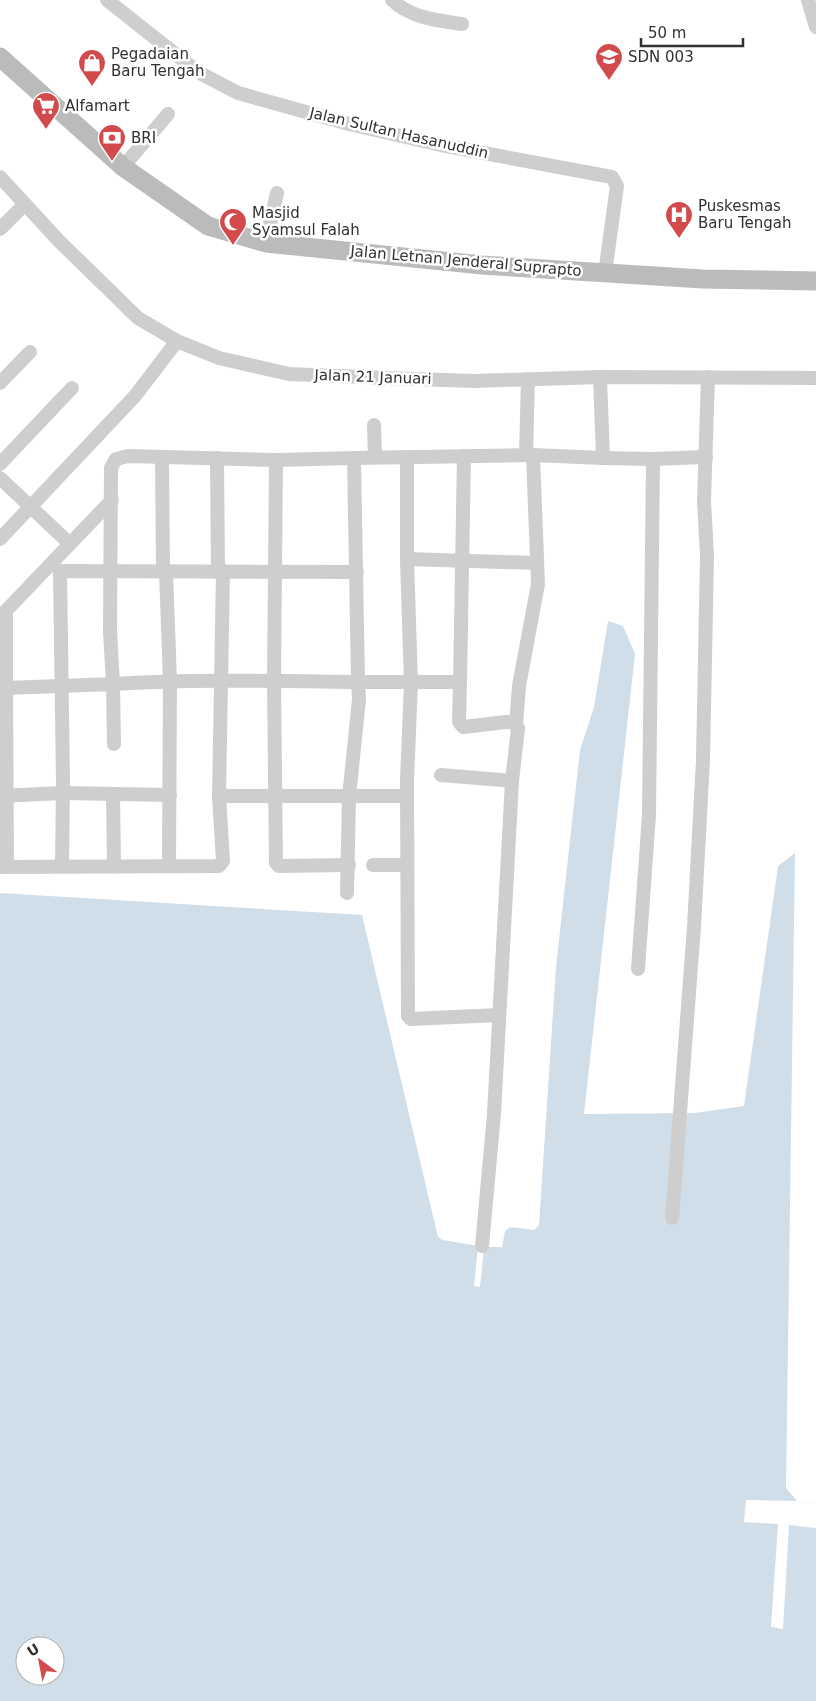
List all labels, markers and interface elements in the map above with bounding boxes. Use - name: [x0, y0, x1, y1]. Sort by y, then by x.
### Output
- scale bar: [641, 15, 744, 47]
- text: 50 m: [648, 24, 686, 42]
- school or university icon: SDN 003: [594, 42, 624, 81]
- place label: Pegadaian Baru Tengah: [111, 45, 205, 80]
- shop icon: Pegadaian Baru Tengah: [77, 48, 107, 87]
- place label: SDN 003: [628, 48, 694, 66]
- supermarket icon: Alfamart: [31, 91, 61, 130]
- place label: Alfamart: [65, 97, 130, 115]
- street label: Jalan Sultan Hasanuddin: [307, 103, 490, 162]
- bank icon: BRI: [97, 123, 127, 162]
- place label: BRI: [131, 129, 156, 147]
- place label: Puskesmas Baru Tengah: [698, 197, 792, 232]
- hospital icon: Puskesmas Baru Tengah: [664, 200, 694, 239]
- place label: Masjid Syamsul Falah: [252, 204, 360, 239]
- mosque icon: Masjid Syamsul Falah: [218, 207, 248, 246]
- street label: Jalan Letnan Jenderal Suprapto: [349, 242, 582, 280]
- street label: Jalan 21 Januari: [313, 366, 432, 388]
- north arrow: [15, 1636, 65, 1686]
- text: U: [24, 1640, 42, 1660]

